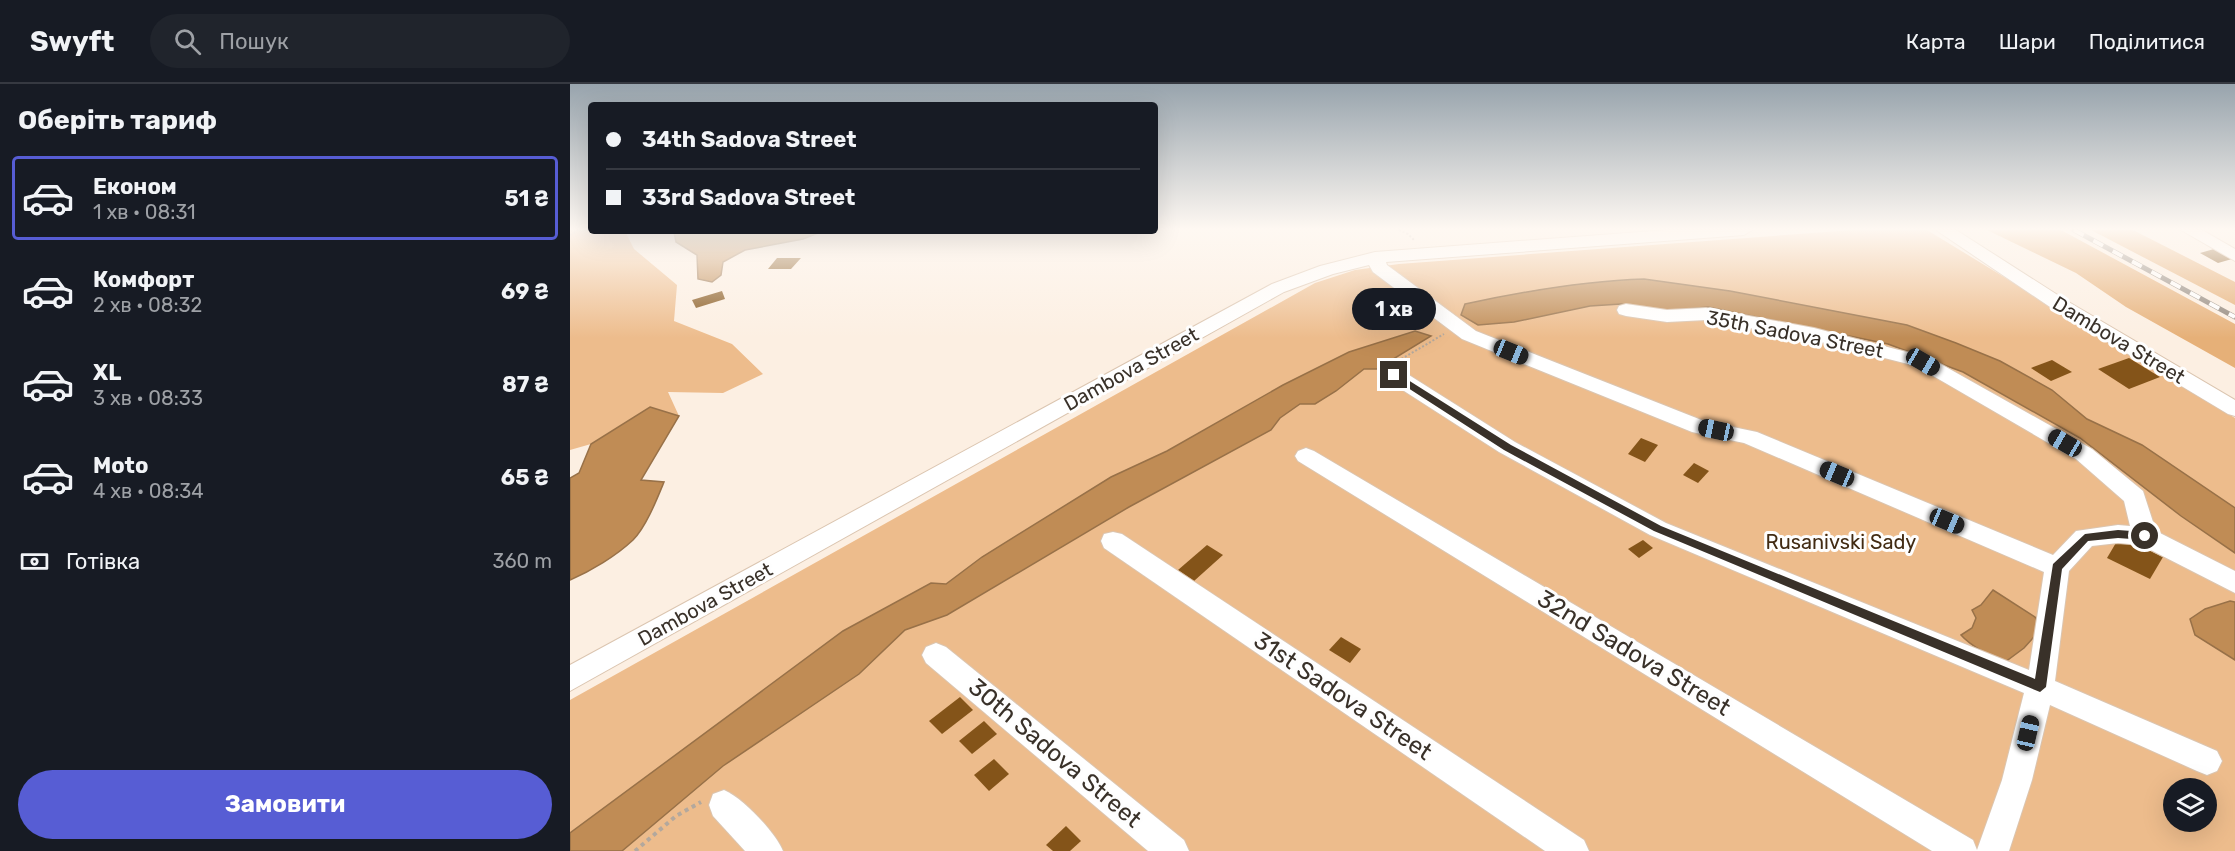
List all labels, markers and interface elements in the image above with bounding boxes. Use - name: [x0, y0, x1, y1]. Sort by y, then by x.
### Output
- search box: [150, 14, 570, 68]
- text: Swyft: [30, 25, 114, 58]
- icon: search: [171, 25, 204, 58]
- text: Пошук: [219, 28, 289, 55]
- text: Карта: [1906, 29, 1966, 54]
- text: Шари: [1999, 29, 2056, 54]
- text: Поділитися: [2089, 29, 2205, 54]
- text: Оберіть тариф: [18, 104, 217, 136]
- text: 34th Sadova Street: [642, 126, 857, 153]
- icon: car: [21, 171, 75, 225]
- text: Економ: [93, 173, 177, 200]
- text: 33rd Sadova Street: [642, 184, 855, 211]
- text: 51 ₴: [504, 185, 549, 212]
- text: 1 хв · 08:31: [93, 200, 196, 224]
- icon: car: [21, 264, 75, 318]
- text: Комфорт: [93, 266, 194, 293]
- text: 69 ₴: [501, 278, 549, 305]
- callout: 1 хв: [1352, 288, 1436, 330]
- street label: Dambova Street: [2049, 291, 2190, 389]
- text: 2 хв · 08:32: [93, 293, 202, 317]
- text: 1 хв: [1375, 297, 1413, 321]
- street label: 35th Sadova Street: [1704, 305, 1886, 363]
- street label: Dambova Street: [1060, 322, 1203, 416]
- car: [1491, 337, 1531, 367]
- car: [1903, 345, 1943, 379]
- icon: car: [21, 357, 75, 411]
- text: XL: [93, 359, 121, 386]
- route end: [1380, 361, 1407, 388]
- text: 87 ₴: [502, 371, 549, 398]
- text: 3 хв · 08:33: [93, 386, 203, 410]
- car: [1697, 417, 1735, 443]
- car: [2045, 426, 2085, 460]
- icon: car: [21, 450, 75, 504]
- text: Moto: [93, 452, 148, 479]
- car: [1817, 459, 1857, 489]
- text: 65 ₴: [501, 464, 549, 491]
- text: 4 хв · 08:34: [93, 479, 204, 503]
- car: [1927, 506, 1967, 536]
- route start: [2131, 522, 2158, 549]
- park label: Rusanivski Sady: [1766, 530, 1916, 554]
- icon: cash: [18, 545, 51, 578]
- text: Готівка: [66, 548, 140, 575]
- text: 360 m: [493, 549, 552, 573]
- street label: Dambova Street: [634, 557, 777, 651]
- street label: 32nd Sadova Street: [1532, 584, 1736, 722]
- street label: 31st Sadova Street: [1249, 626, 1437, 766]
- street label: 30th Sadova Street: [963, 673, 1147, 833]
- car: [2015, 713, 2041, 753]
- button: Замовити: [18, 770, 552, 839]
- map controls: [2163, 778, 2217, 832]
- button: layers: [2163, 778, 2217, 832]

